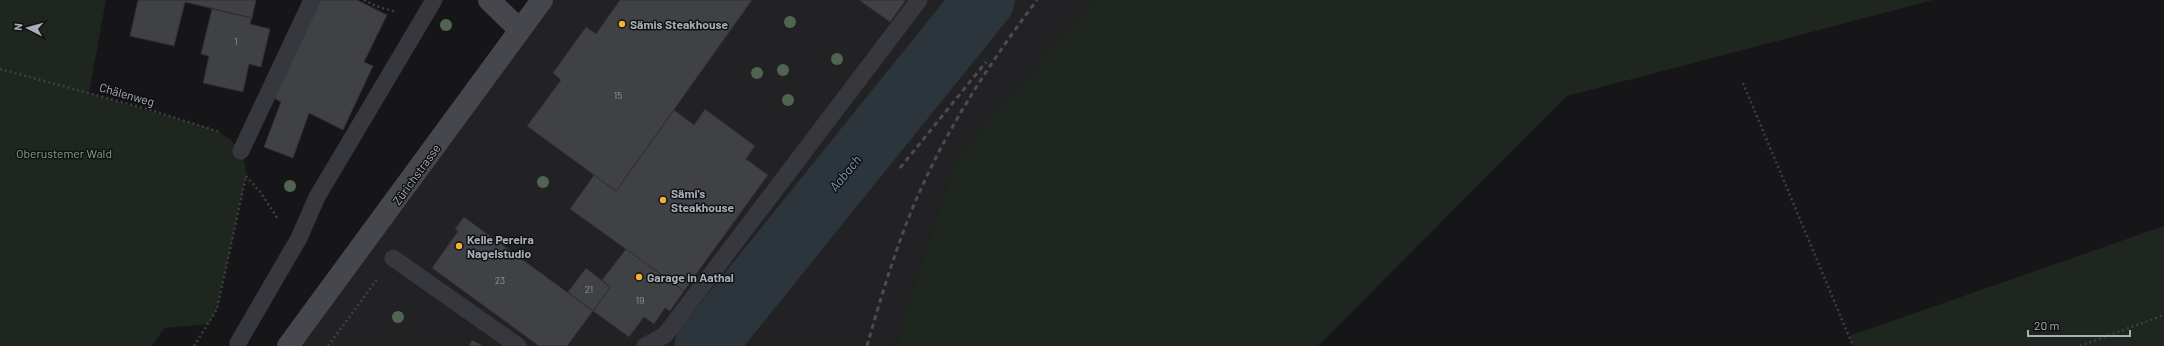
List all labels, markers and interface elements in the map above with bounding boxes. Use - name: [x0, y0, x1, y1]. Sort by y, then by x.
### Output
- north arrow: [8, 8, 48, 48]
- place label: Sämis Steakhouse: [630, 17, 729, 31]
- marker: Sämis Steakhouse: [617, 19, 627, 29]
- text: N: [11, 23, 24, 31]
- house number: 1: [234, 35, 238, 47]
- street label: Chälenweg: [98, 79, 156, 109]
- house number: 15: [614, 89, 622, 101]
- street label: Zürichstrasse: [389, 141, 443, 207]
- park label: Oberustemer Wald: [16, 146, 112, 160]
- water label: Aabach: [826, 152, 864, 194]
- place label: Sämi's Steakhouse: [671, 186, 735, 214]
- marker: Sämi's Steakhouse: [658, 195, 668, 205]
- place label: Kelle Pereira Nagelstudio: [467, 232, 534, 260]
- marker: Kelle Pereira Nagelstudio: [454, 241, 464, 251]
- place label: Garage in Aathal: [647, 270, 734, 284]
- marker: Garage in Aathal: [634, 272, 644, 282]
- house number: 23: [495, 274, 505, 286]
- house number: 21: [585, 283, 593, 295]
- house number: 19: [636, 294, 644, 306]
- scale bar: [2028, 312, 2130, 338]
- text: 20 m: [2034, 318, 2060, 332]

